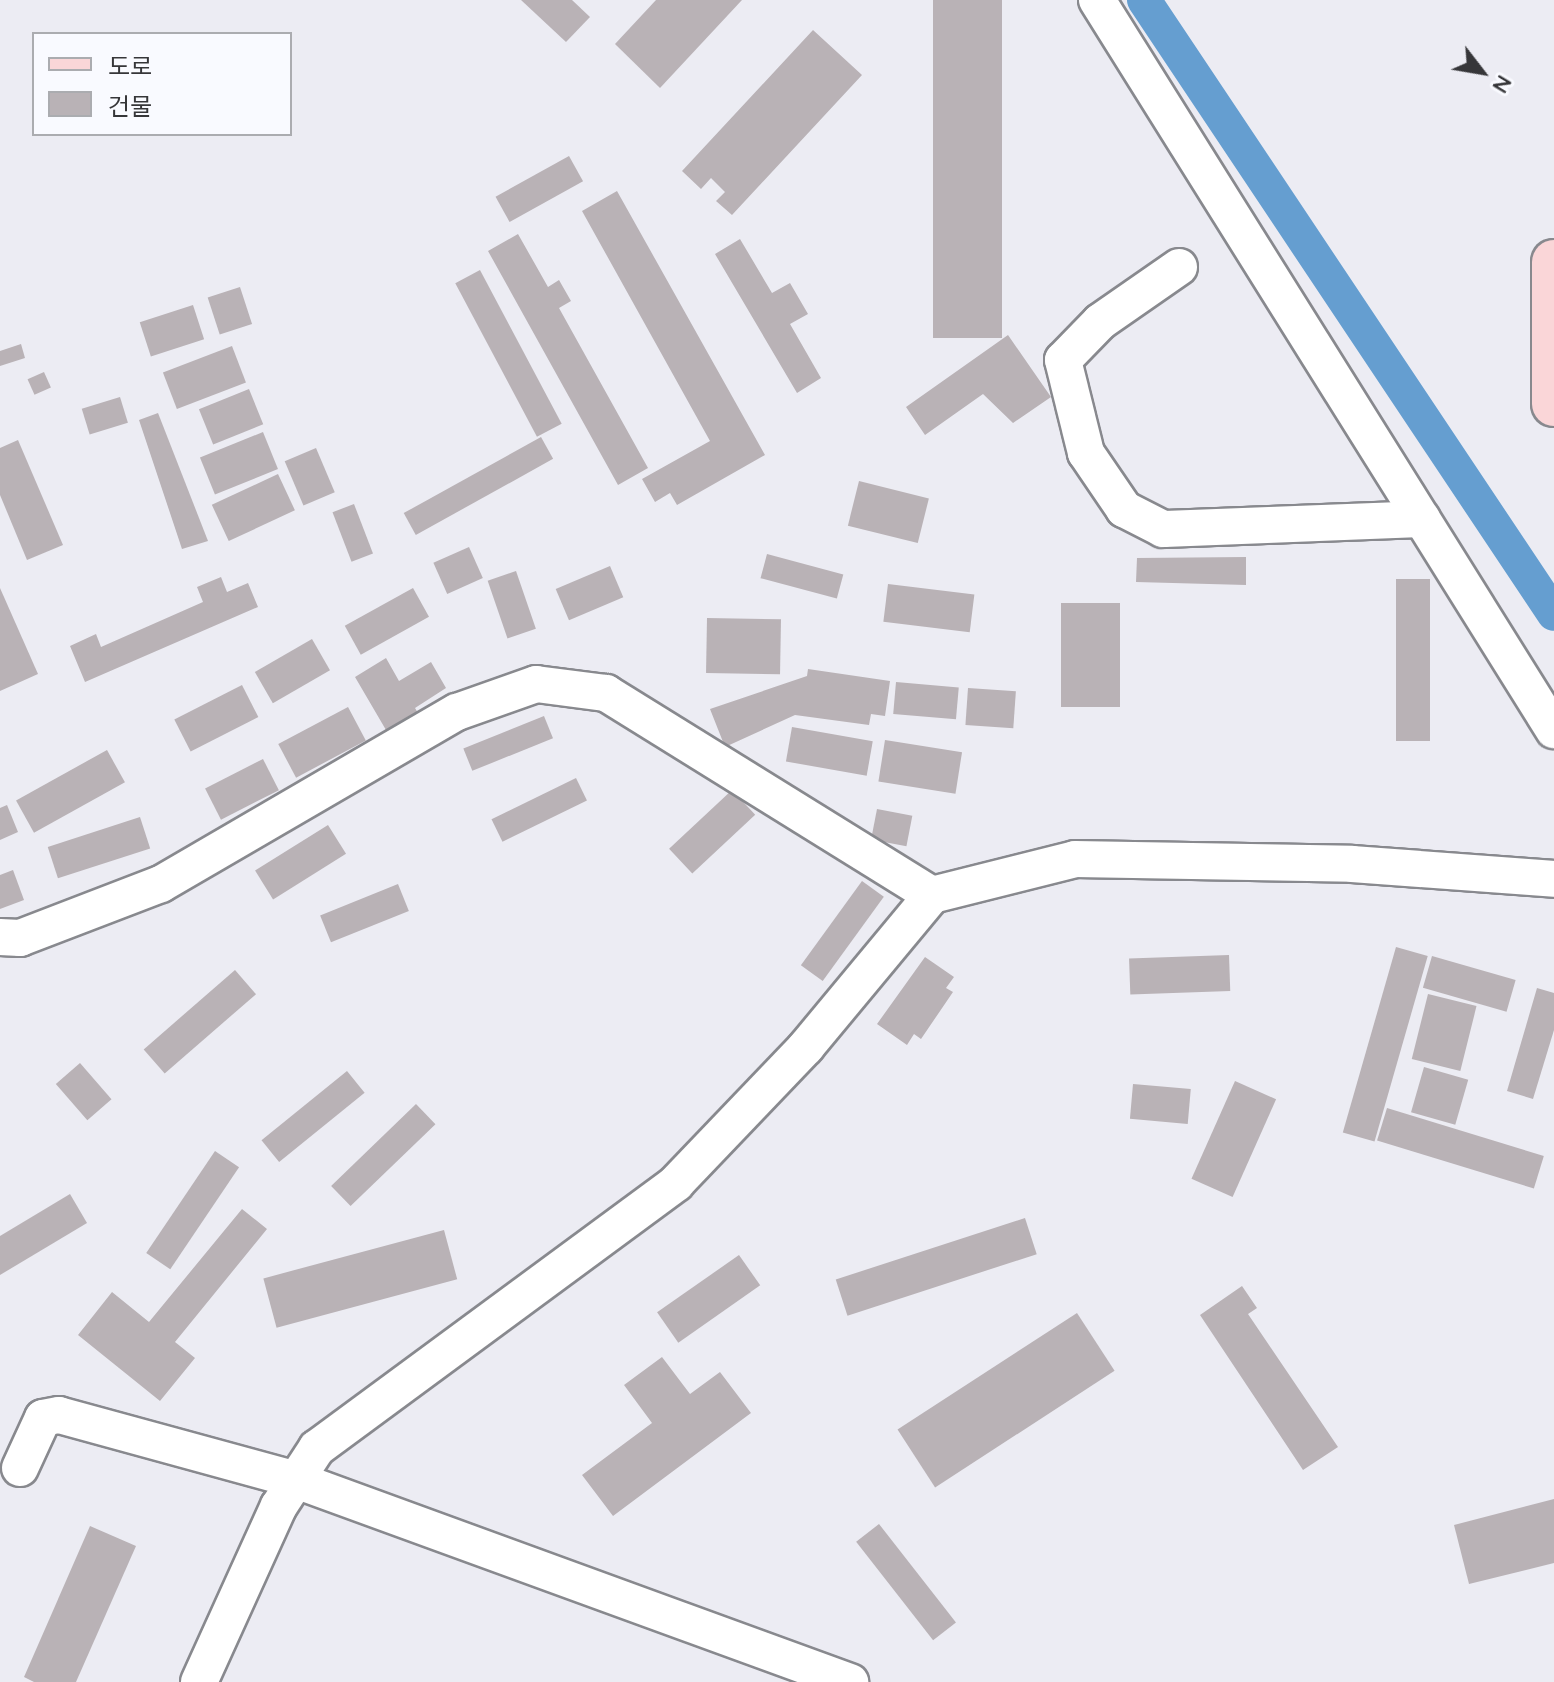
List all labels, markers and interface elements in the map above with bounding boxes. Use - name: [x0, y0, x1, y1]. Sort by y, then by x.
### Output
- legend: [32, 32, 292, 136]
- north arrow: [1442, 32, 1522, 112]
- text: 도로: [108, 51, 152, 81]
- text: N: [1486, 70, 1519, 98]
- text: 건물: [108, 91, 152, 121]

